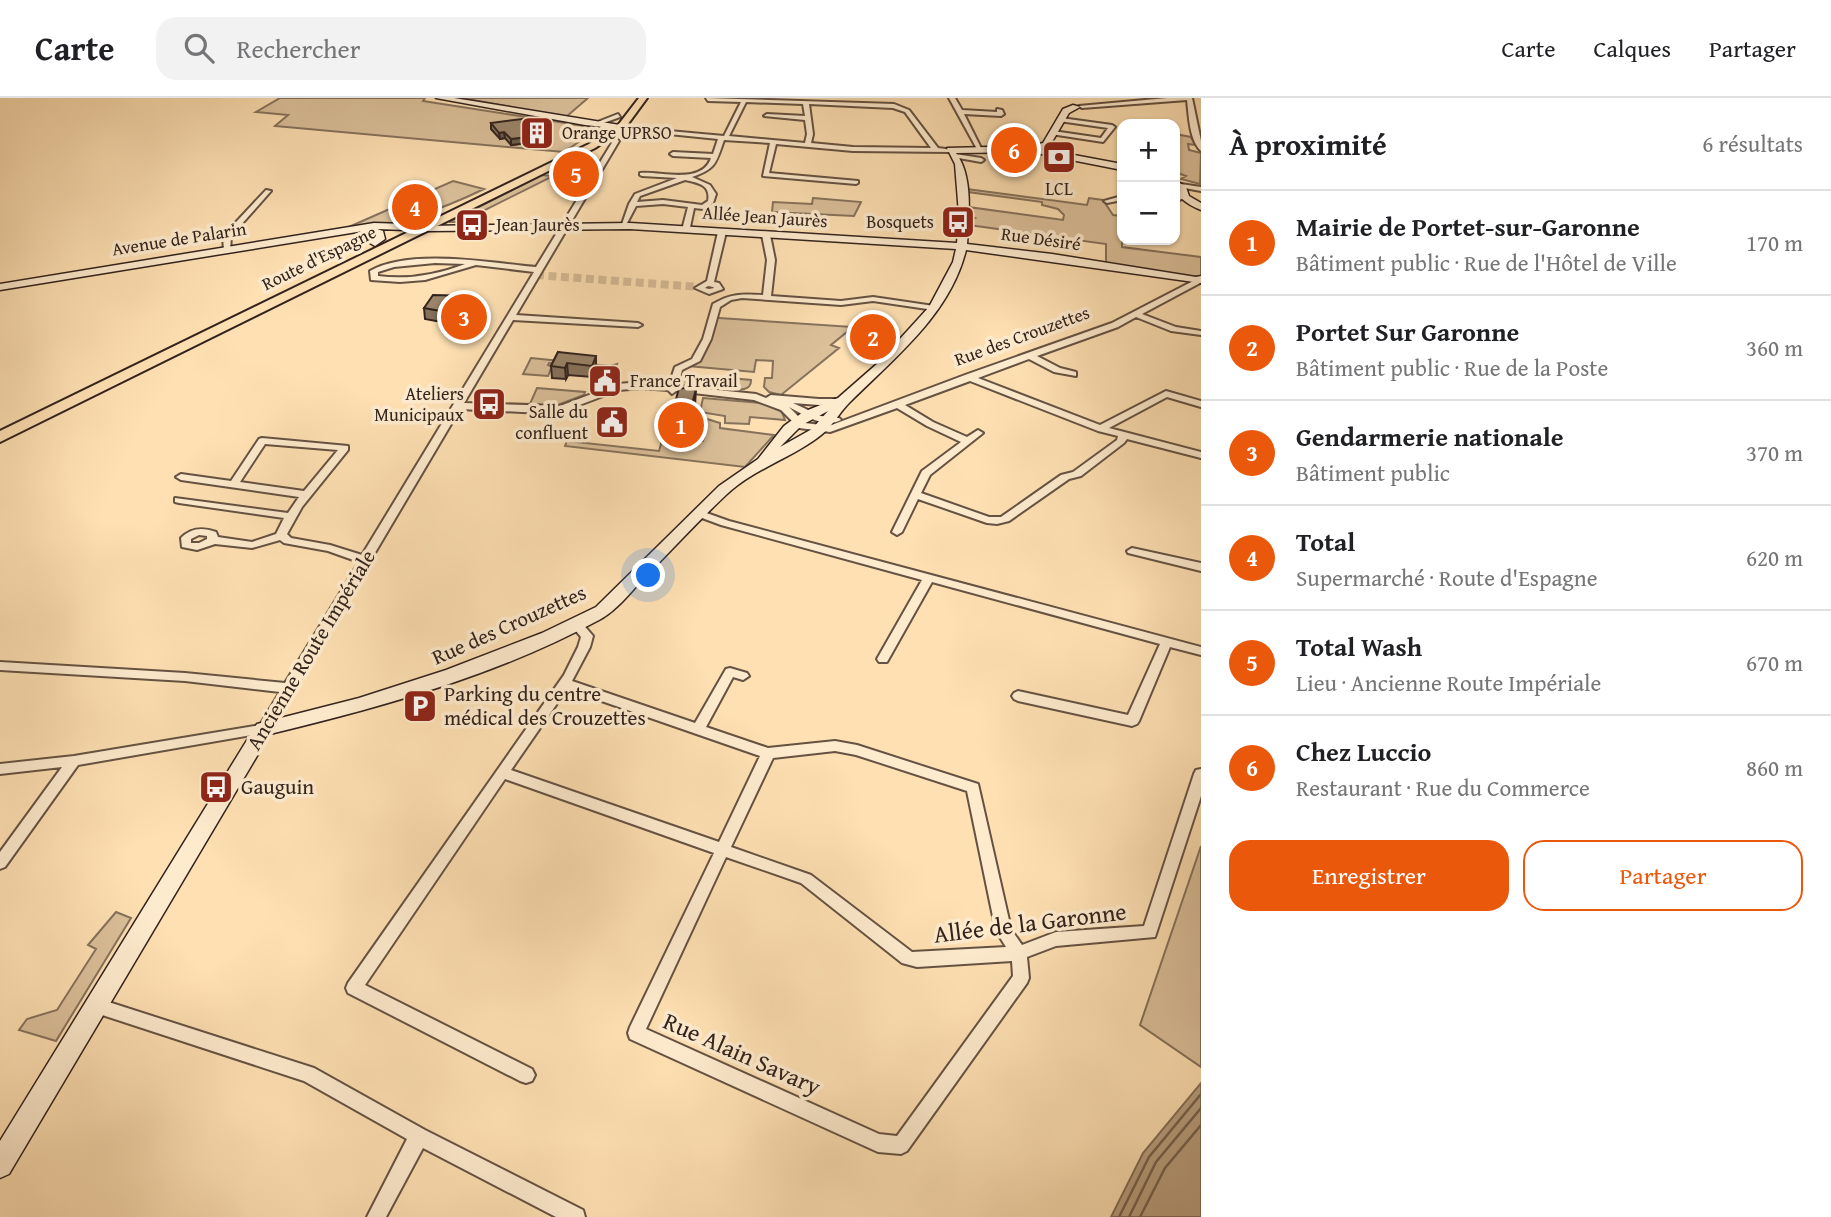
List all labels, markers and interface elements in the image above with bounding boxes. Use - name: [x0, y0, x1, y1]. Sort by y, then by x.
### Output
- search box: [156, 17, 646, 80]
- text: Carte: [35, 24, 114, 72]
- icon: search: [180, 29, 218, 67]
- text: Rechercher: [236, 29, 361, 68]
- text: Carte: [1501, 31, 1555, 66]
- text: Calques: [1593, 31, 1671, 66]
- text: Partager: [1709, 31, 1796, 66]
- building icon: Orange UPRSO: [518, 114, 556, 152]
- place label: Orange UPRSO: [562, 119, 672, 146]
- map controls: [1117, 119, 1180, 245]
- button: +: [1117, 119, 1180, 182]
- text: À proximité: [1229, 122, 1387, 166]
- pin: 6: [991, 124, 1037, 176]
- text: 6 résultats: [1702, 127, 1803, 160]
- bank icon: LCL: [1040, 138, 1078, 176]
- pin: 5: [553, 148, 599, 200]
- place label: LCL: [1045, 175, 1073, 202]
- pin: 4: [392, 181, 438, 233]
- button: −: [1117, 182, 1180, 245]
- street label: Allée Jean Jaurès: [701, 199, 829, 234]
- bus stop icon: Bosquets: [939, 203, 977, 241]
- bus stop icon: Jean Jaurès: [453, 206, 491, 244]
- text: Mairie de Portet-sur-Garonne: [1296, 207, 1640, 246]
- place label: Bosquets: [866, 208, 934, 235]
- place label: Jean Jaurès: [494, 211, 580, 238]
- street label: Avenue de Palarin: [110, 215, 248, 262]
- street label: Route d'Espagne: [257, 218, 381, 297]
- street label: Rue Désiré: [1000, 220, 1083, 257]
- text: 1: [1246, 226, 1258, 259]
- text: 170 m: [1746, 226, 1803, 259]
- text: Bâtiment public · Rue de l'Hôtel de Ville: [1296, 246, 1677, 279]
- pin: 3: [441, 291, 487, 343]
- street label: Rue des Crouzettes: [950, 299, 1093, 373]
- pin: 2: [850, 311, 896, 363]
- text: Portet Sur Garonne: [1296, 312, 1519, 351]
- text: 2: [1246, 331, 1258, 364]
- text: 360 m: [1746, 331, 1803, 364]
- text: Bâtiment public · Rue de la Poste: [1296, 351, 1608, 384]
- public building icon: France Travail: [586, 362, 624, 400]
- place label: France Travail: [630, 367, 738, 394]
- place label: Ateliers Municipaux: [374, 380, 465, 428]
- bus stop icon: Ateliers Municipaux: [470, 385, 508, 423]
- place label: Salle du confluent: [515, 398, 589, 446]
- pin: 1: [658, 399, 704, 451]
- public building icon: Salle du confluent: [593, 403, 631, 441]
- text: Gendarmerie nationale: [1296, 417, 1564, 456]
- text: 3: [1246, 436, 1258, 469]
- text: 370 m: [1746, 436, 1803, 469]
- text: Bâtiment public: [1296, 456, 1450, 489]
- text: Total: [1296, 522, 1355, 561]
- text: 4: [1246, 541, 1258, 574]
- text: 620 m: [1746, 541, 1803, 574]
- street label: Ancienne Route Impériale: [238, 544, 383, 756]
- your location: [631, 558, 665, 592]
- text: Supermarché · Route d'Espagne: [1296, 561, 1597, 594]
- street label: Rue des Crouzettes: [427, 577, 591, 672]
- text: Total Wash: [1296, 627, 1422, 666]
- text: 5: [1246, 646, 1258, 679]
- text: 670 m: [1746, 646, 1803, 679]
- text: Lieu · Ancienne Route Impériale: [1296, 666, 1601, 699]
- place label: Parking du centre médical des Crouzettes: [444, 678, 646, 733]
- parking icon: Parking du centre médical des Crouzettes: [401, 687, 439, 725]
- text: Chez Luccio: [1296, 732, 1431, 771]
- text: 6: [1246, 751, 1258, 784]
- text: 860 m: [1746, 751, 1803, 784]
- bus stop icon: Gauguin: [197, 768, 235, 806]
- place label: Gauguin: [241, 771, 314, 802]
- text: Restaurant · Rue du Commerce: [1296, 771, 1590, 804]
- button: Enregistrer: [1229, 840, 1509, 911]
- button: Partager: [1523, 840, 1803, 911]
- street label: Allée de la Garonne: [932, 893, 1128, 952]
- street label: Rue Alain Savary: [658, 1003, 826, 1104]

